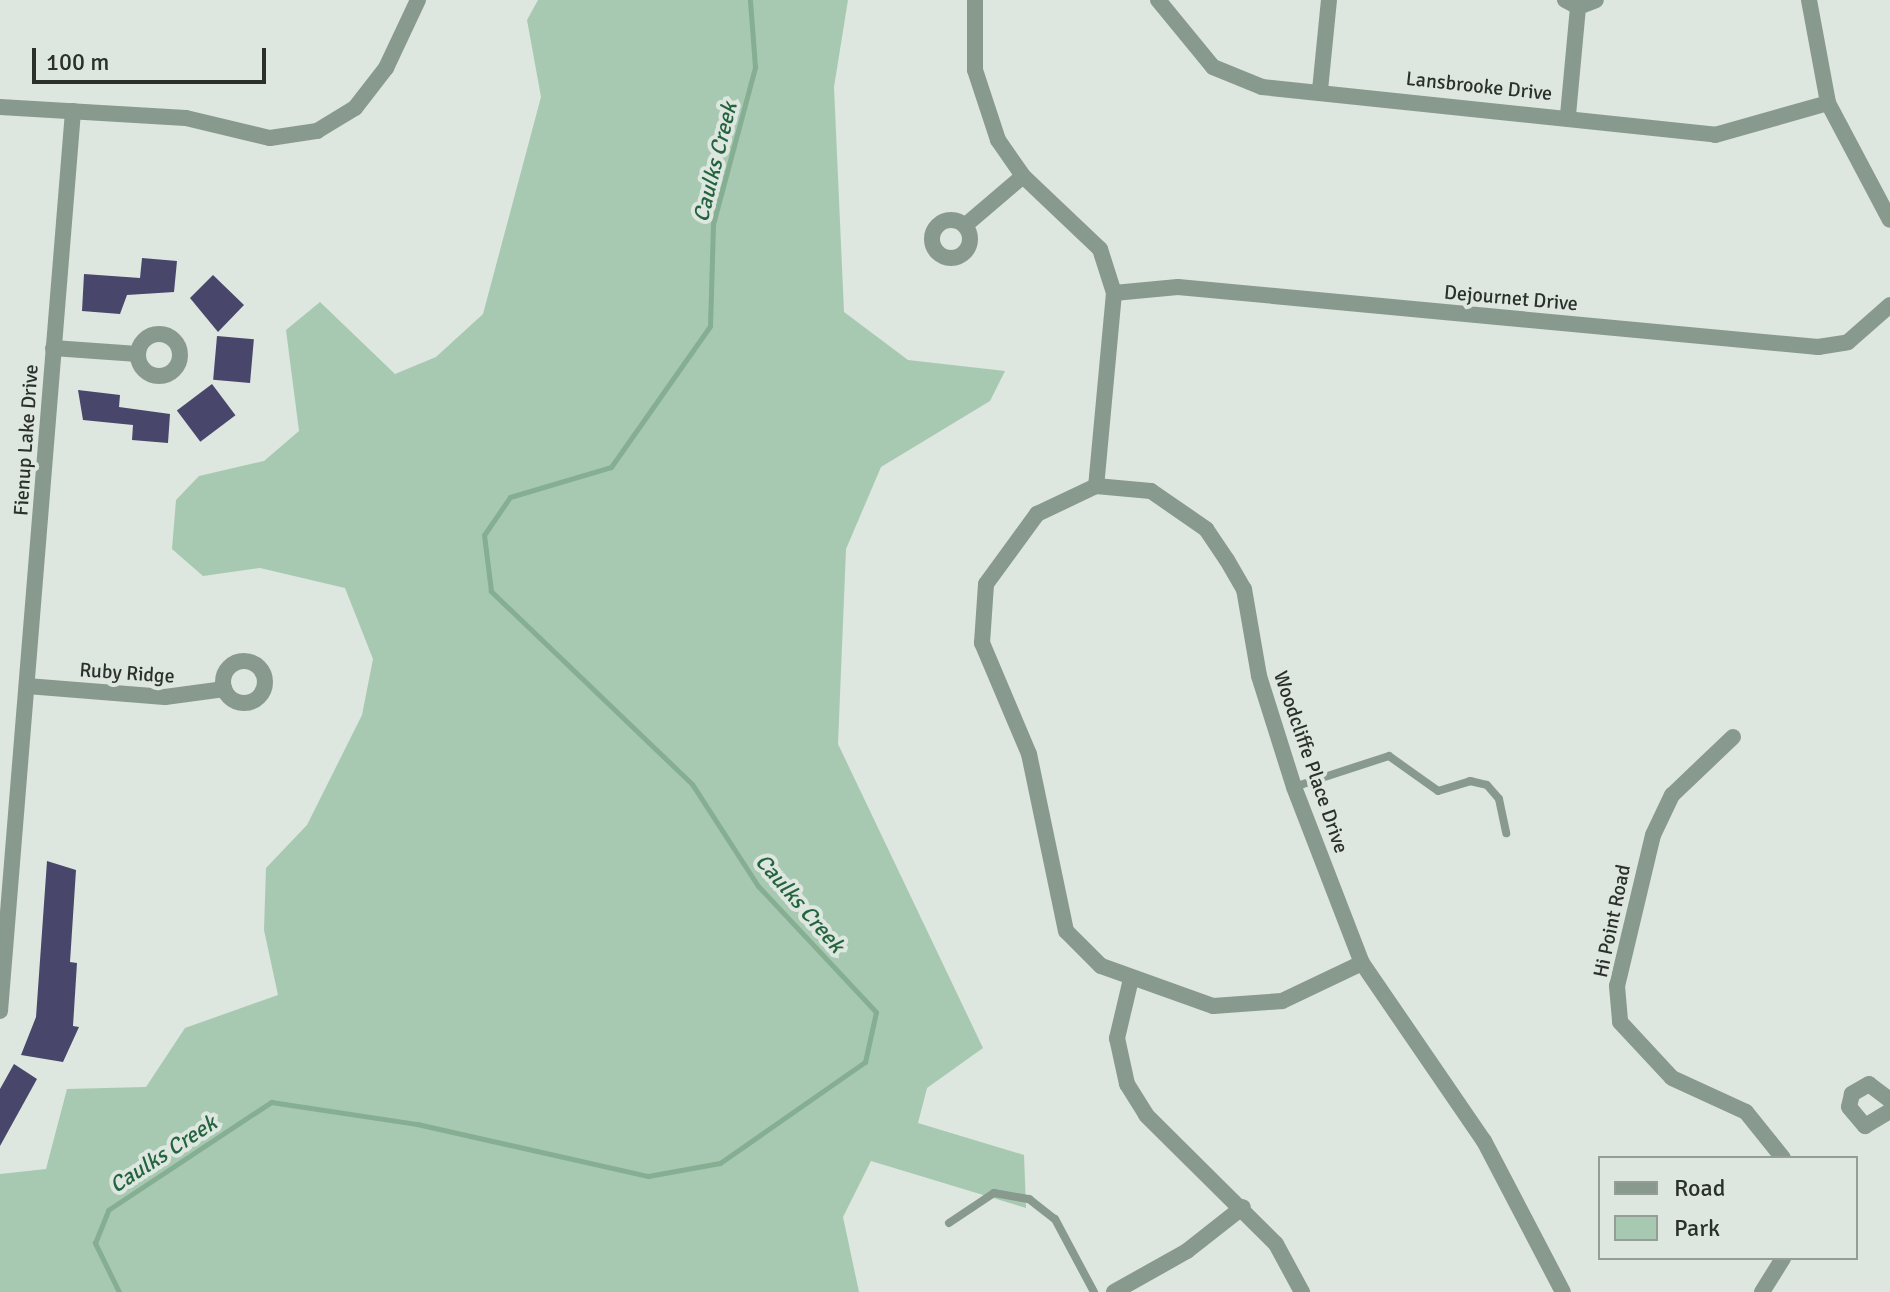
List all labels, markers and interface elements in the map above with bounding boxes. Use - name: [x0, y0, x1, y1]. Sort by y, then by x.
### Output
- scale bar: [36, 32, 270, 82]
- text: 100 m: [46, 47, 109, 77]
- street label: Lansbrooke Drive: [1405, 66, 1553, 106]
- water label: Caulks Creek: [687, 99, 743, 225]
- street label: Dejournet Drive: [1443, 280, 1579, 316]
- street label: Fienup Lake Drive: [9, 363, 43, 517]
- street label: Ruby Ridge: [79, 658, 175, 688]
- street label: Woodcliffe Place Drive: [1269, 668, 1353, 856]
- water label: Caulks Creek: [750, 848, 850, 958]
- street label: Hi Point Road: [1588, 862, 1636, 980]
- water label: Caulks Creek: [105, 1110, 221, 1198]
- legend: [1598, 1156, 1858, 1260]
- text: Road: [1674, 1173, 1725, 1203]
- text: Park: [1674, 1213, 1720, 1243]

